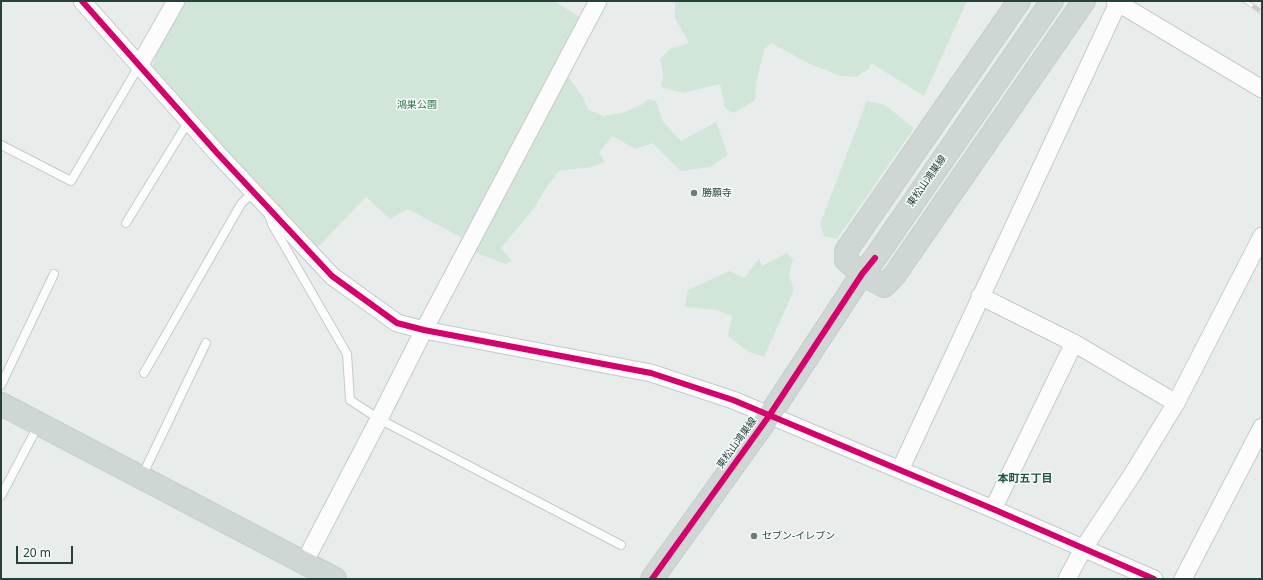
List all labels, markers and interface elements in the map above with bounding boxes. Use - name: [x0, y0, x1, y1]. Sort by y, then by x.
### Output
- park label: 鴻巣公園: [397, 99, 437, 111]
- street label: 東松山鴻巣線: [905, 153, 949, 209]
- place label: 勝願寺: [702, 187, 732, 199]
- marker: 勝願寺: [689, 188, 699, 198]
- street label: 東松山鴻巣線: [715, 415, 759, 471]
- district label: 本町五丁目: [998, 472, 1052, 486]
- place label: セブン-イレブン: [762, 530, 835, 542]
- marker: セブン-イレブン: [749, 531, 759, 541]
- scale bar: [18, 538, 75, 564]
- text: 20 m: [23, 544, 51, 561]

